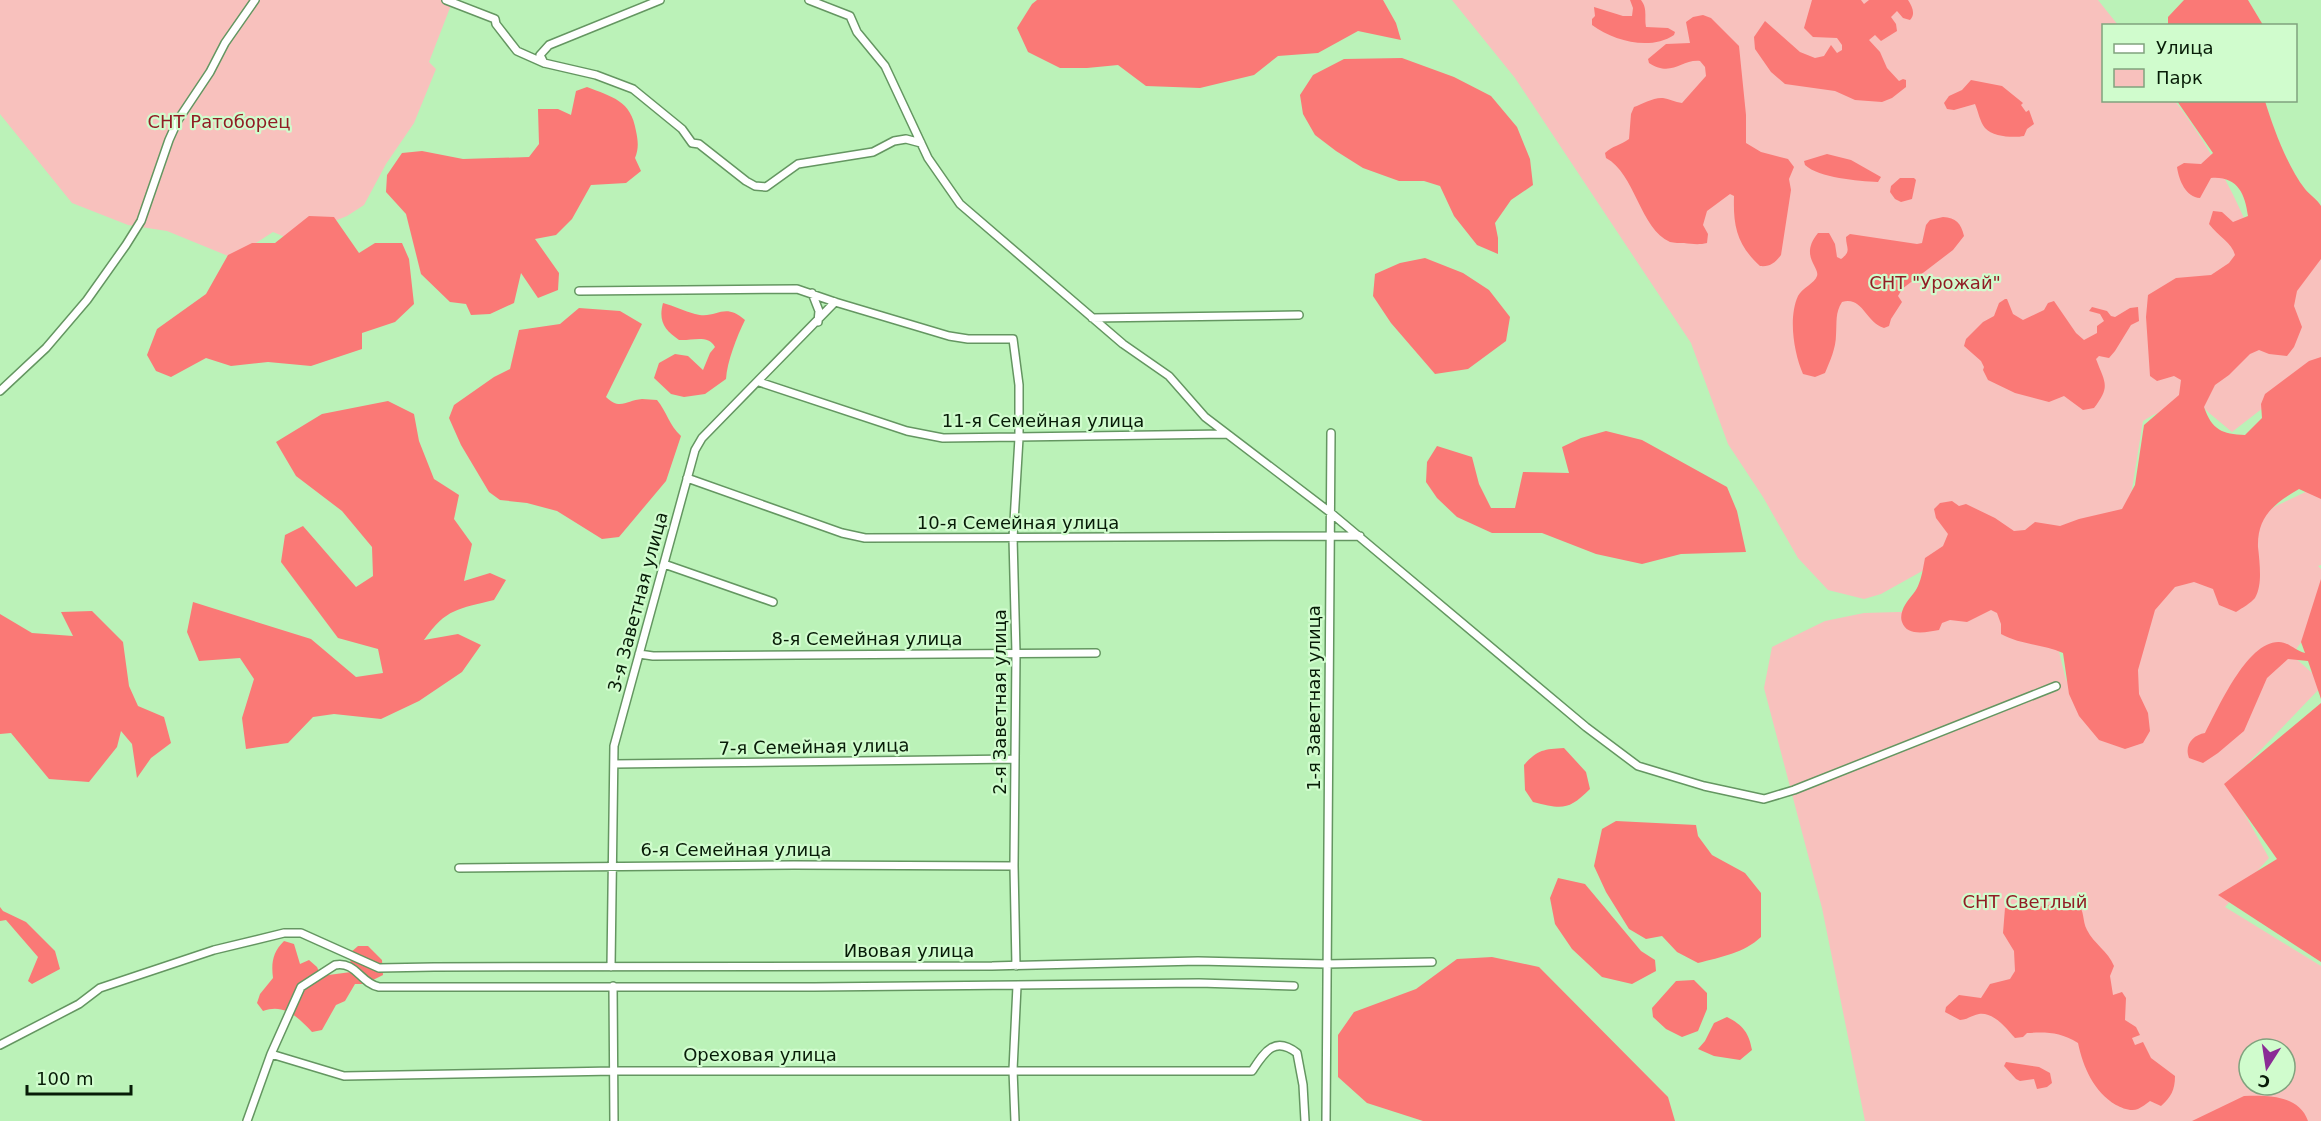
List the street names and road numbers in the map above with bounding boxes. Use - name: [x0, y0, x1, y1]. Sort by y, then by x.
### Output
- street label: 11-я Семейная улица: [942, 410, 1144, 431]
- street label: 3-я Заветная улица: [603, 509, 672, 694]
- street label: 10-я Семейная улица: [917, 512, 1119, 533]
- street label: 1-я Заветная улица: [1303, 605, 1324, 791]
- street label: 2-я Заветная улица: [989, 609, 1010, 795]
- street label: 8-я Семейная улица: [772, 628, 962, 649]
- street label: 7-я Семейная улица: [718, 734, 910, 759]
- street label: 6-я Семейная улица: [641, 839, 831, 860]
- street label: Ивовая улица: [844, 940, 974, 961]
- street label: Ореховая улица: [683, 1044, 837, 1065]

